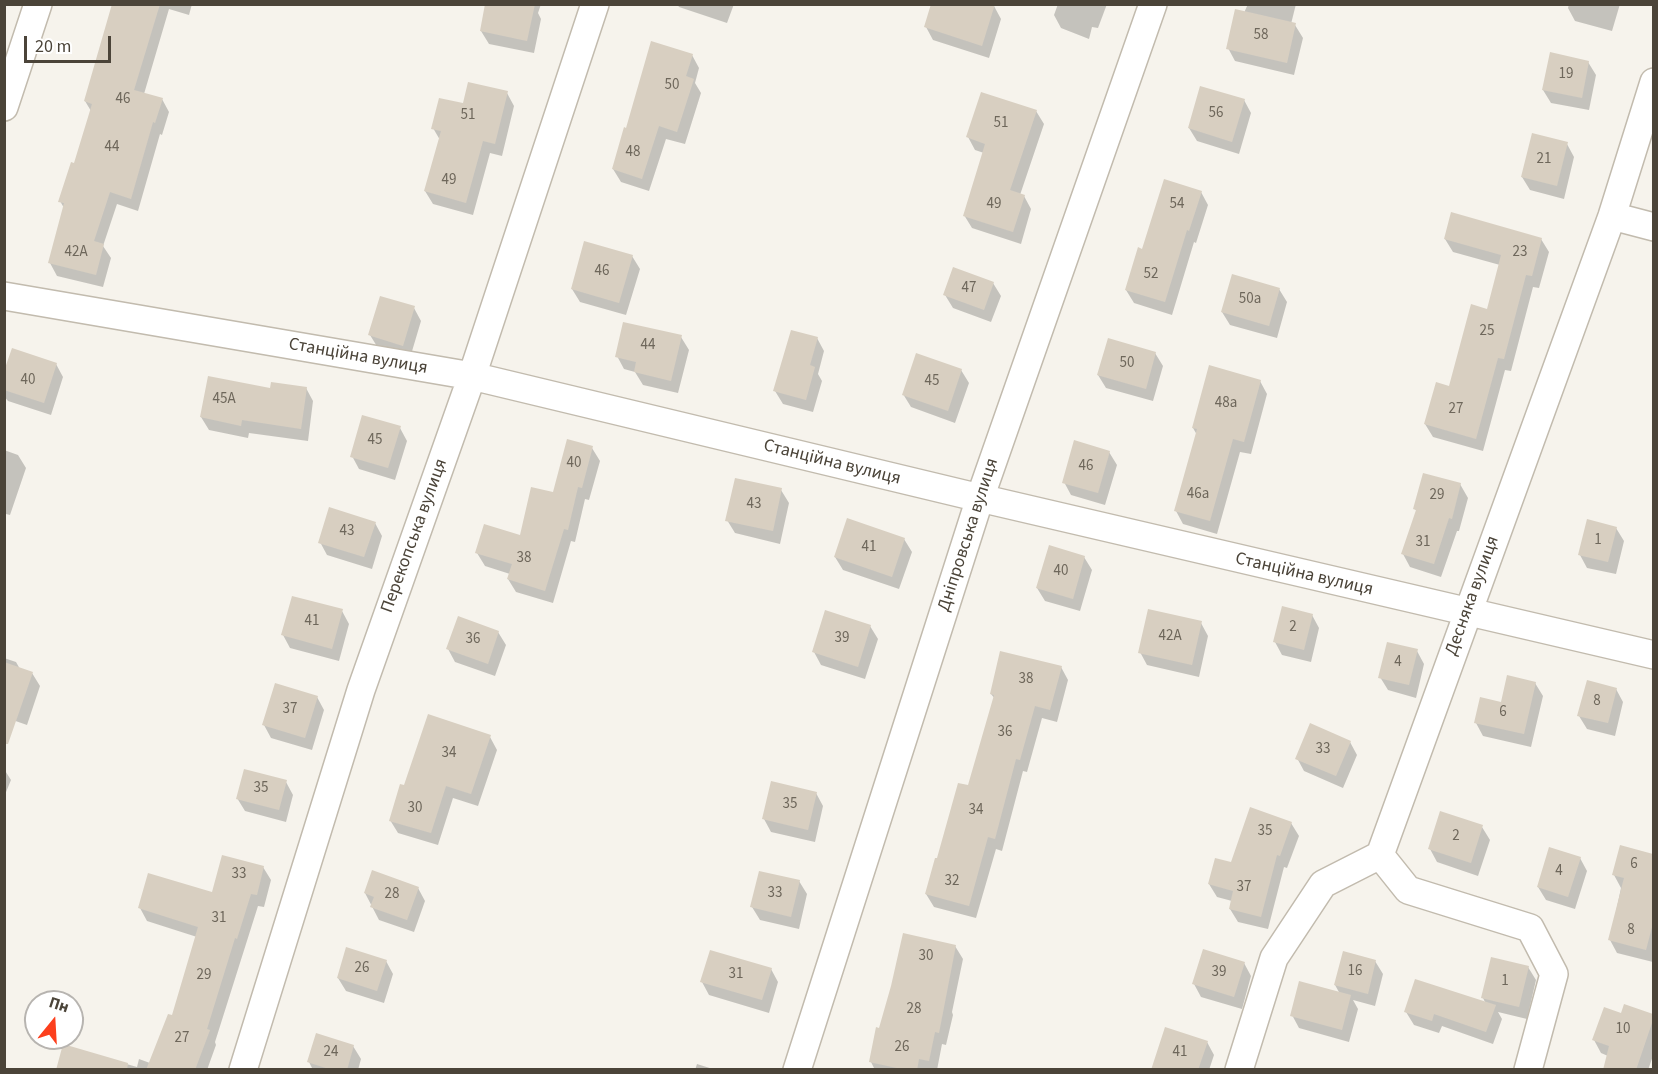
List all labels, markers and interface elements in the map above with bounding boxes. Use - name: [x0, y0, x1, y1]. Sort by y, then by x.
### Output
- scale bar: [27, 24, 114, 62]
- house number: 58: [1254, 27, 1268, 45]
- text: 20 m: [35, 34, 71, 59]
- house number: 19: [1559, 66, 1573, 84]
- house number: 50: [665, 77, 679, 95]
- house number: 46: [116, 91, 130, 109]
- house number: 56: [1209, 105, 1223, 123]
- house number: 51: [461, 107, 475, 125]
- house number: 51: [994, 115, 1008, 133]
- house number: 44: [105, 139, 119, 157]
- house number: 48: [626, 144, 640, 162]
- house number: 21: [1537, 151, 1551, 169]
- house number: 49: [442, 172, 456, 190]
- house number: 49: [987, 196, 1001, 214]
- house number: 54: [1170, 196, 1184, 214]
- house number: 42А: [64, 244, 88, 262]
- house number: 23: [1513, 244, 1527, 262]
- house number: 46: [595, 263, 609, 281]
- house number: 52: [1144, 266, 1158, 284]
- house number: 47: [962, 280, 976, 298]
- house number: 50а: [1239, 291, 1261, 309]
- house number: 25: [1480, 323, 1494, 341]
- street label: Станційна вулиця: [287, 334, 429, 380]
- house number: 44: [641, 337, 655, 355]
- house number: 50: [1120, 355, 1134, 373]
- house number: 40: [21, 372, 35, 390]
- house number: 45: [925, 373, 939, 391]
- house number: 45А: [212, 391, 236, 409]
- house number: 48а: [1215, 395, 1237, 413]
- house number: 27: [1449, 401, 1463, 419]
- house number: 45: [368, 432, 382, 450]
- street label: Станційна вулиця: [761, 436, 903, 490]
- house number: 40: [567, 455, 581, 473]
- street label: Перекопська вулиця: [377, 456, 453, 616]
- street label: Дніпровська вулиця: [934, 456, 1004, 614]
- house number: 46: [1079, 458, 1093, 476]
- house number: 46а: [1187, 486, 1209, 504]
- house number: 29: [1430, 487, 1444, 505]
- house number: 43: [747, 496, 761, 514]
- house number: 43: [340, 523, 354, 541]
- house number: 1: [1594, 532, 1602, 550]
- street label: Десняка вулиця: [1441, 533, 1505, 659]
- house number: 31: [1416, 534, 1430, 552]
- house number: 41: [862, 539, 876, 557]
- street label: Станційна вулиця: [1233, 549, 1375, 601]
- house number: 38: [517, 550, 531, 568]
- house number: 40: [1054, 563, 1068, 581]
- house number: 41: [305, 613, 319, 631]
- house number: 2: [1289, 619, 1297, 637]
- house number: 42А: [1158, 628, 1182, 646]
- house number: 39: [835, 630, 849, 648]
- house number: 36: [466, 631, 480, 649]
- house number: 4: [1394, 654, 1402, 672]
- house number: 38: [1019, 671, 1033, 689]
- house number: 8: [1593, 693, 1601, 711]
- house number: 37: [283, 701, 297, 719]
- house number: 6: [1499, 704, 1507, 722]
- house number: 36: [998, 724, 1012, 742]
- house number: 33: [1316, 741, 1330, 759]
- house number: 34: [442, 745, 456, 763]
- house number: 35: [254, 780, 268, 798]
- house number: 35: [783, 796, 797, 814]
- house number: 30: [408, 800, 422, 818]
- house number: 34: [969, 802, 983, 820]
- house number: 35: [1258, 823, 1272, 841]
- house number: 2: [1452, 828, 1460, 846]
- house number: 6: [1630, 856, 1638, 874]
- house number: 4: [1555, 863, 1563, 881]
- house number: 33: [232, 866, 246, 884]
- house number: 32: [945, 873, 959, 891]
- house number: 37: [1237, 879, 1251, 897]
- house number: 33: [768, 885, 782, 903]
- house number: 28: [385, 886, 399, 904]
- house number: 31: [212, 910, 226, 928]
- house number: 8: [1627, 922, 1635, 940]
- house number: 30: [919, 948, 933, 966]
- house number: 26: [355, 960, 369, 978]
- house number: 16: [1348, 963, 1362, 981]
- house number: 39: [1212, 964, 1226, 982]
- house number: 31: [729, 966, 743, 984]
- house number: 29: [197, 967, 211, 985]
- house number: 1: [1501, 973, 1509, 991]
- north arrow: [24, 990, 84, 1050]
- text: Пн: [46, 991, 72, 1018]
- house number: 28: [907, 1001, 921, 1019]
- house number: 10: [1616, 1021, 1630, 1039]
- house number: 27: [175, 1030, 189, 1048]
- house number: 26: [895, 1039, 909, 1057]
- house number: 24: [324, 1044, 338, 1062]
- house number: 41: [1173, 1044, 1187, 1062]

